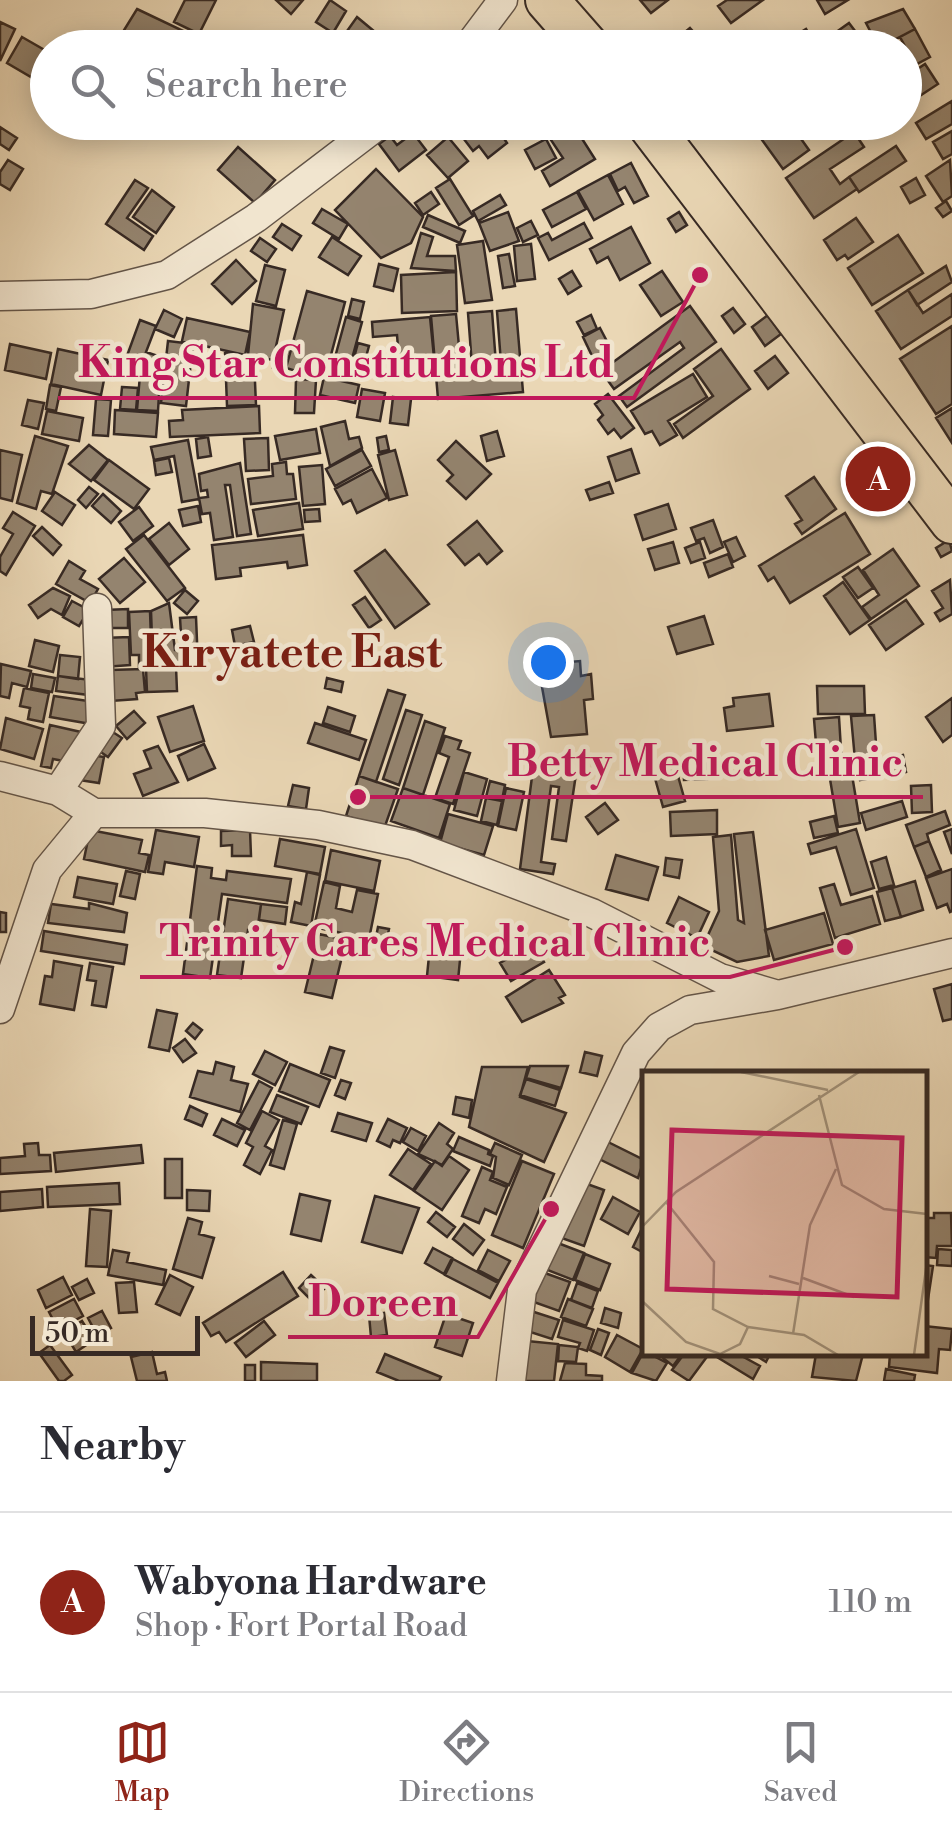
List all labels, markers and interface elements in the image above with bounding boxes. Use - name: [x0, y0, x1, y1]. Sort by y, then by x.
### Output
- search box: [30, 30, 922, 140]
- icon: search: [65, 58, 120, 113]
- text: Search here: [145, 62, 348, 109]
- callout: King Star Constitutions Ltd: [58, 326, 634, 398]
- text: King Star Constitutions Ltd: [78, 338, 614, 391]
- pin: A: [846, 442, 910, 516]
- district label: Kiryatete East: [142, 625, 443, 682]
- your location: [523, 637, 574, 688]
- callout: Betty Medical Clinic: [487, 725, 923, 797]
- text: Betty Medical Clinic: [507, 737, 903, 790]
- callout: Trinity Cares Medical Clinic: [140, 905, 730, 977]
- text: Trinity Cares Medical Clinic: [160, 917, 710, 970]
- inset map: [642, 1071, 927, 1356]
- callout: Doreen: [288, 1265, 478, 1337]
- text: Doreen: [308, 1277, 458, 1330]
- scale bar: [30, 1311, 200, 1356]
- text: 50 m: [45, 1316, 109, 1351]
- text: Nearby: [40, 1420, 185, 1473]
- text: Wabyona Hardware: [135, 1559, 487, 1606]
- text: A: [61, 1582, 84, 1622]
- text: 110 m: [829, 1582, 912, 1622]
- text: Shop · Fort Portal Road: [135, 1606, 468, 1646]
- tab: Map: [115, 1715, 170, 1810]
- tab: Directions: [399, 1715, 534, 1810]
- tab: Saved: [764, 1715, 837, 1810]

